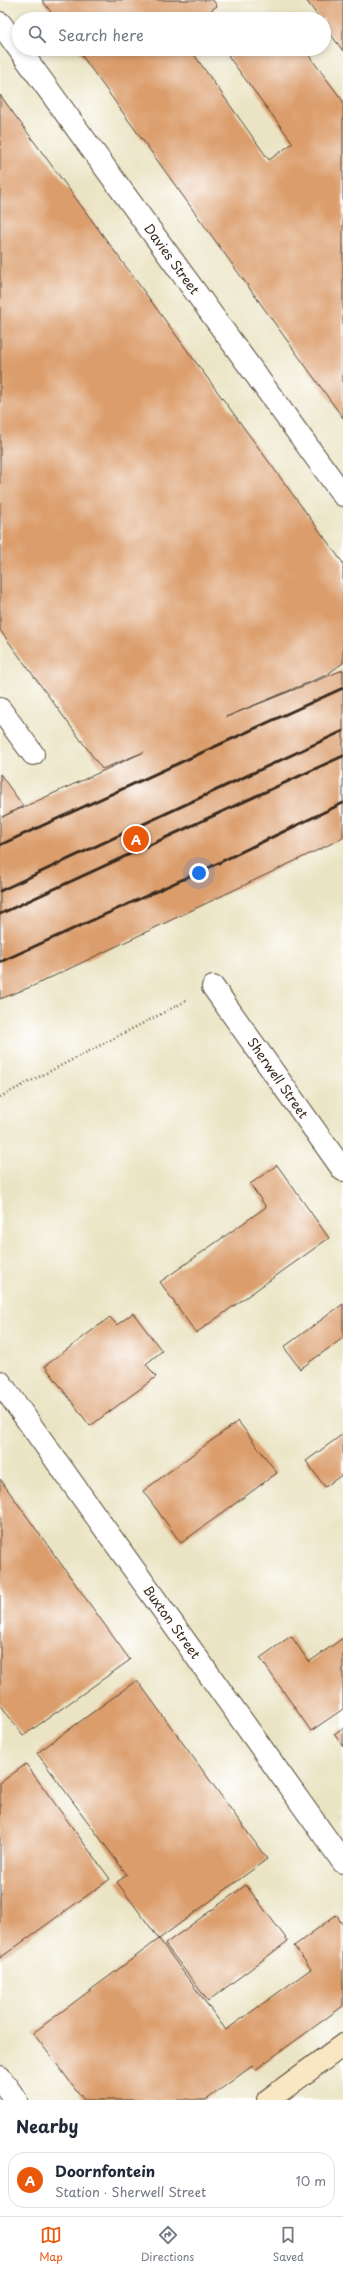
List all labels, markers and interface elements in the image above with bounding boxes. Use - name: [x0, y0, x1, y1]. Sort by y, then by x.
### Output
- search box: [12, 12, 331, 56]
- icon: search: [26, 23, 48, 45]
- text: Search here: [58, 23, 144, 46]
- street label: Davies Street: [140, 219, 205, 298]
- pin: A: [123, 824, 149, 854]
- your location: [189, 863, 209, 883]
- street label: Sherwell Street: [243, 1033, 313, 1122]
- street label: Buxton Street: [139, 1581, 206, 1662]
- text: Nearby: [16, 2113, 78, 2139]
- text: Doornfontein: [55, 2159, 155, 2182]
- text: A: [25, 2171, 35, 2190]
- text: 10 m: [296, 2171, 326, 2190]
- text: Station · Sherwell Street: [55, 2182, 206, 2201]
- tab: Map: [39, 2224, 63, 2265]
- tab: Directions: [141, 2224, 194, 2265]
- tab: Saved: [273, 2224, 304, 2265]

